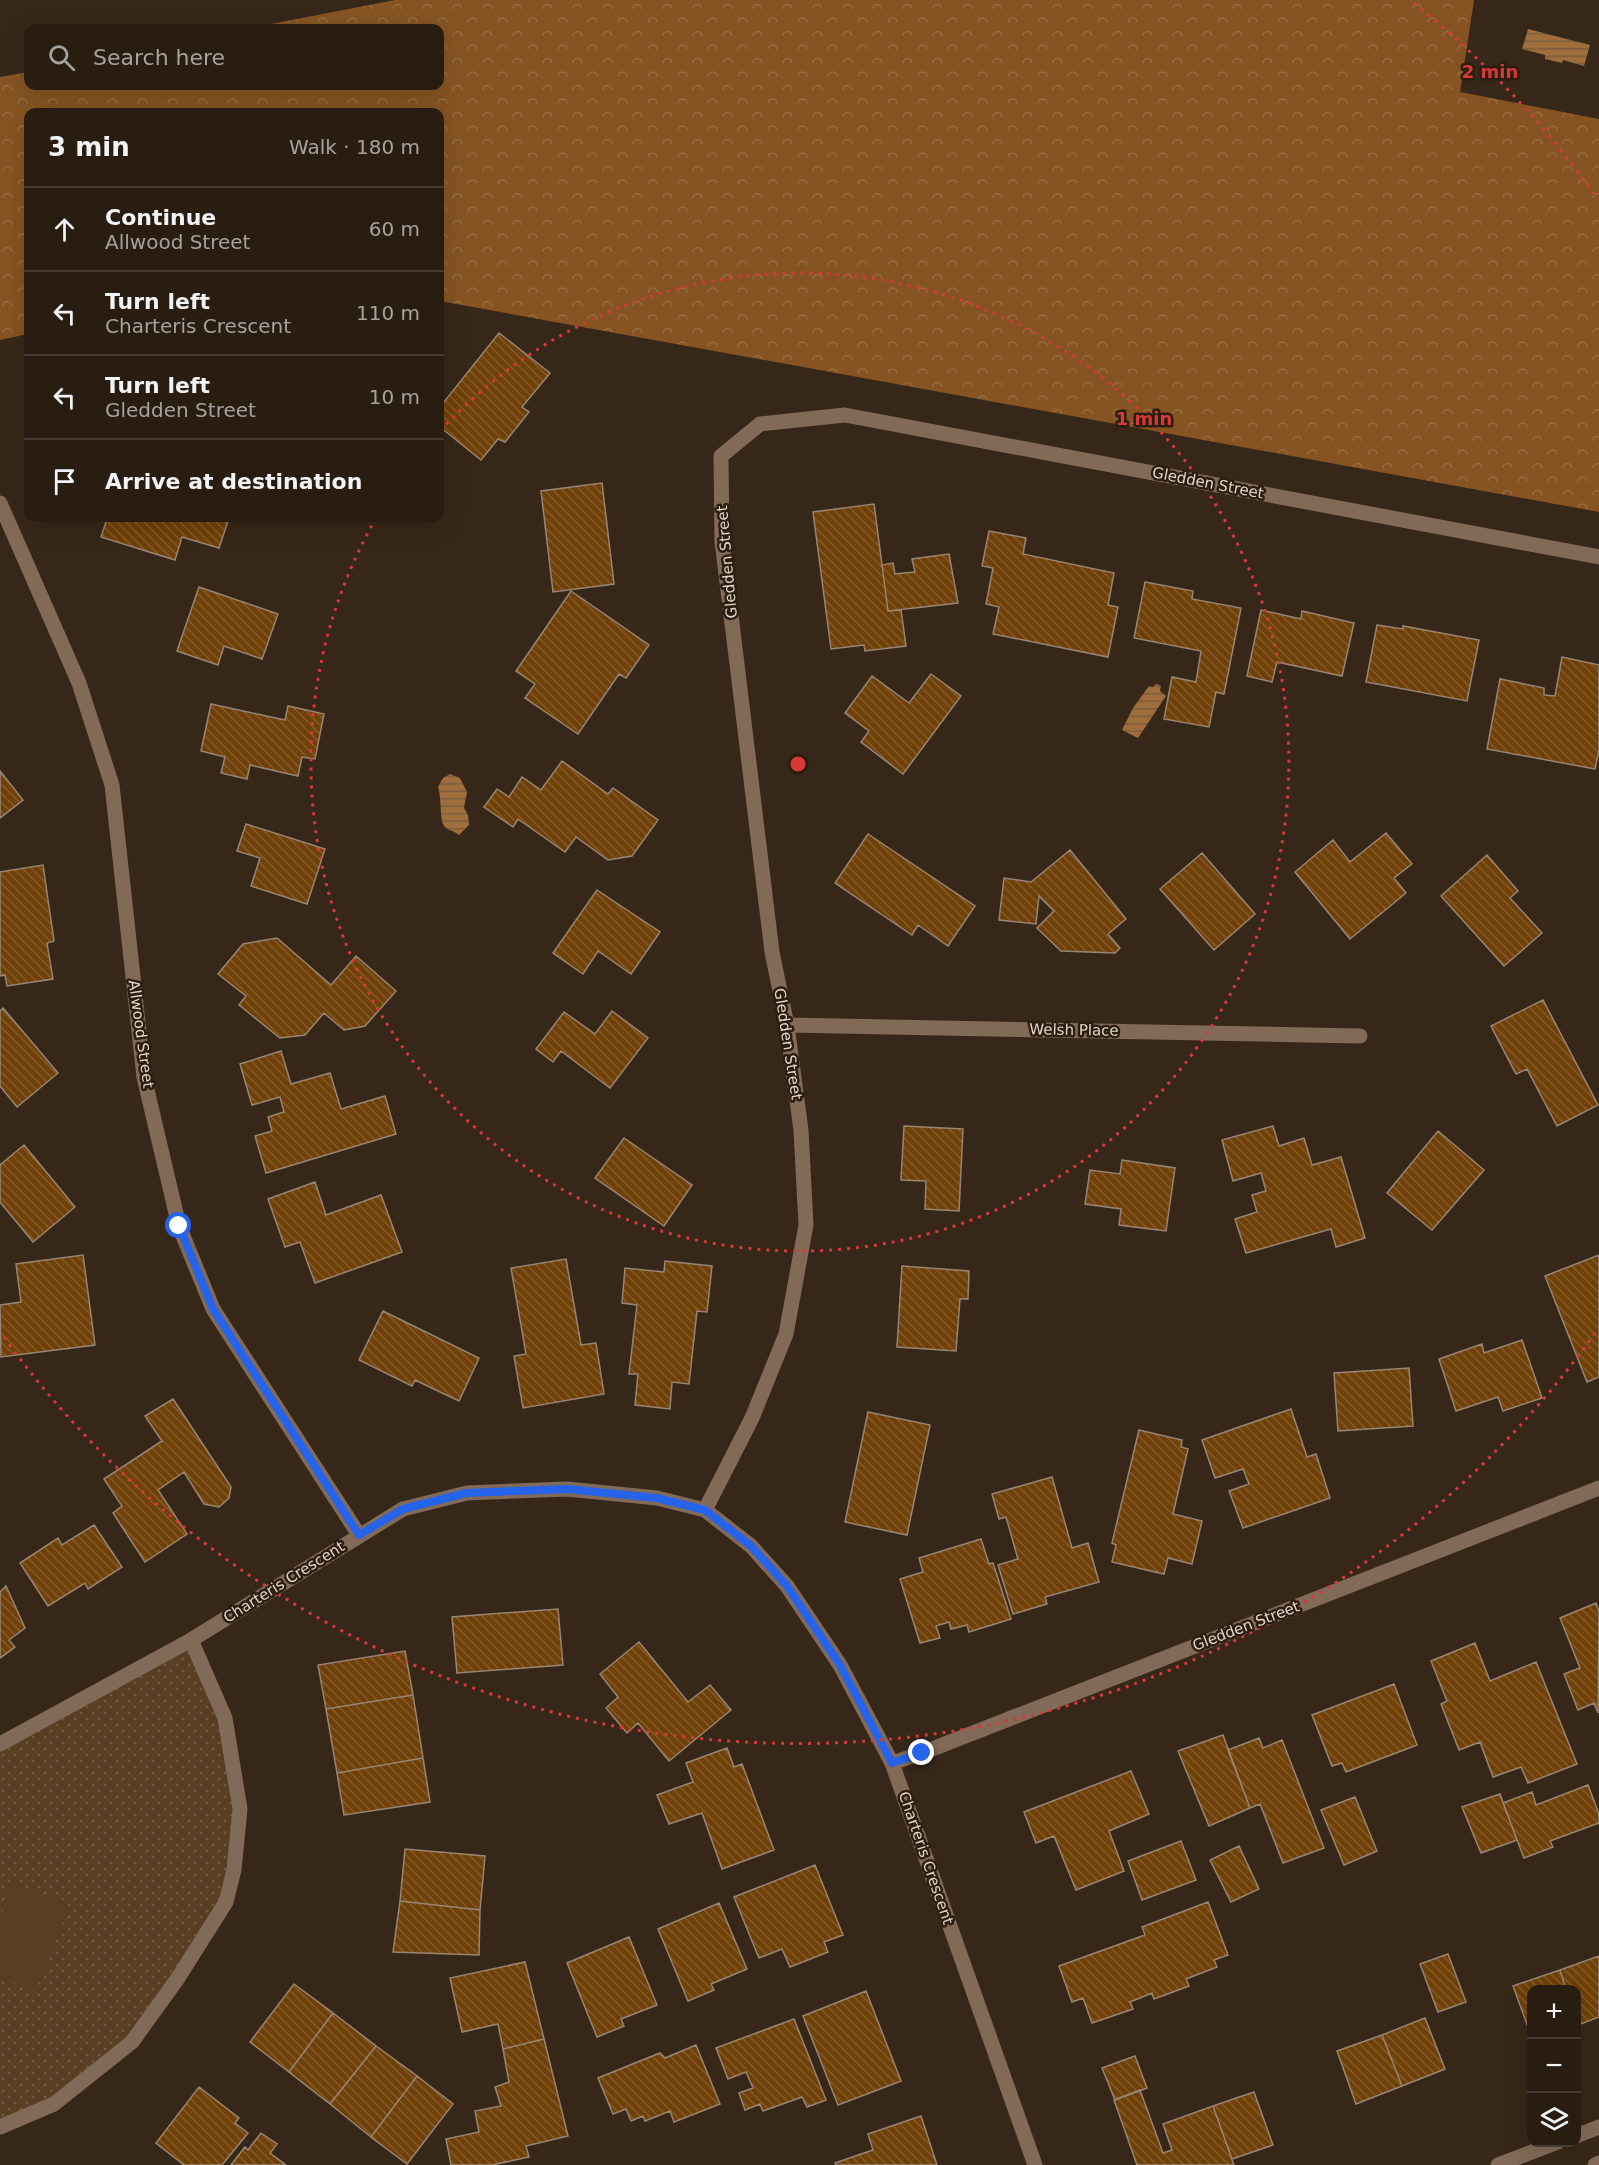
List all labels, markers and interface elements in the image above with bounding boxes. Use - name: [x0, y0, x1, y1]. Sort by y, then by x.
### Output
- search box: [24, 24, 444, 90]
- icon: search: [45, 41, 78, 74]
- text: Search here: [93, 45, 225, 70]
- text: 2 min: [1462, 61, 1518, 82]
- text: 3 min: [48, 132, 130, 162]
- text: Walk · 180 m: [289, 135, 420, 159]
- text: Continue: [105, 205, 216, 230]
- icon: ahead: [48, 213, 81, 246]
- text: 60 m: [369, 217, 420, 241]
- text: Allwood Street: [105, 230, 250, 254]
- text: Turn left: [105, 289, 210, 314]
- icon: left: [48, 297, 81, 330]
- text: 110 m: [356, 301, 420, 325]
- text: Charteris Crescent: [105, 314, 291, 338]
- text: Turn left: [105, 373, 210, 398]
- icon: left: [48, 381, 81, 414]
- text: 10 m: [369, 385, 420, 409]
- text: Gledden Street: [105, 398, 256, 422]
- text: 1 min: [1116, 408, 1172, 429]
- street label: Gledden Street: [1151, 463, 1265, 503]
- icon: arrive: [48, 465, 81, 498]
- text: Arrive at destination: [105, 469, 362, 494]
- street label: Gledden Street: [713, 505, 741, 619]
- centre of rings: [788, 754, 808, 774]
- street label: Allwood Street: [124, 979, 158, 1089]
- street label: Gledden Street: [770, 987, 806, 1101]
- street label: Welsh Place: [1029, 1020, 1119, 1040]
- route start: [165, 1212, 191, 1238]
- street label: Charteris Crescent: [220, 1537, 348, 1627]
- street label: Gledden Street: [1190, 1597, 1302, 1655]
- route end: [908, 1739, 934, 1765]
- street label: Charteris Crescent: [895, 1789, 957, 1927]
- map controls: [1527, 1985, 1581, 2147]
- button: +: [1527, 1985, 1581, 2039]
- button: −: [1527, 2039, 1581, 2093]
- button: layers: [1527, 2093, 1581, 2147]

